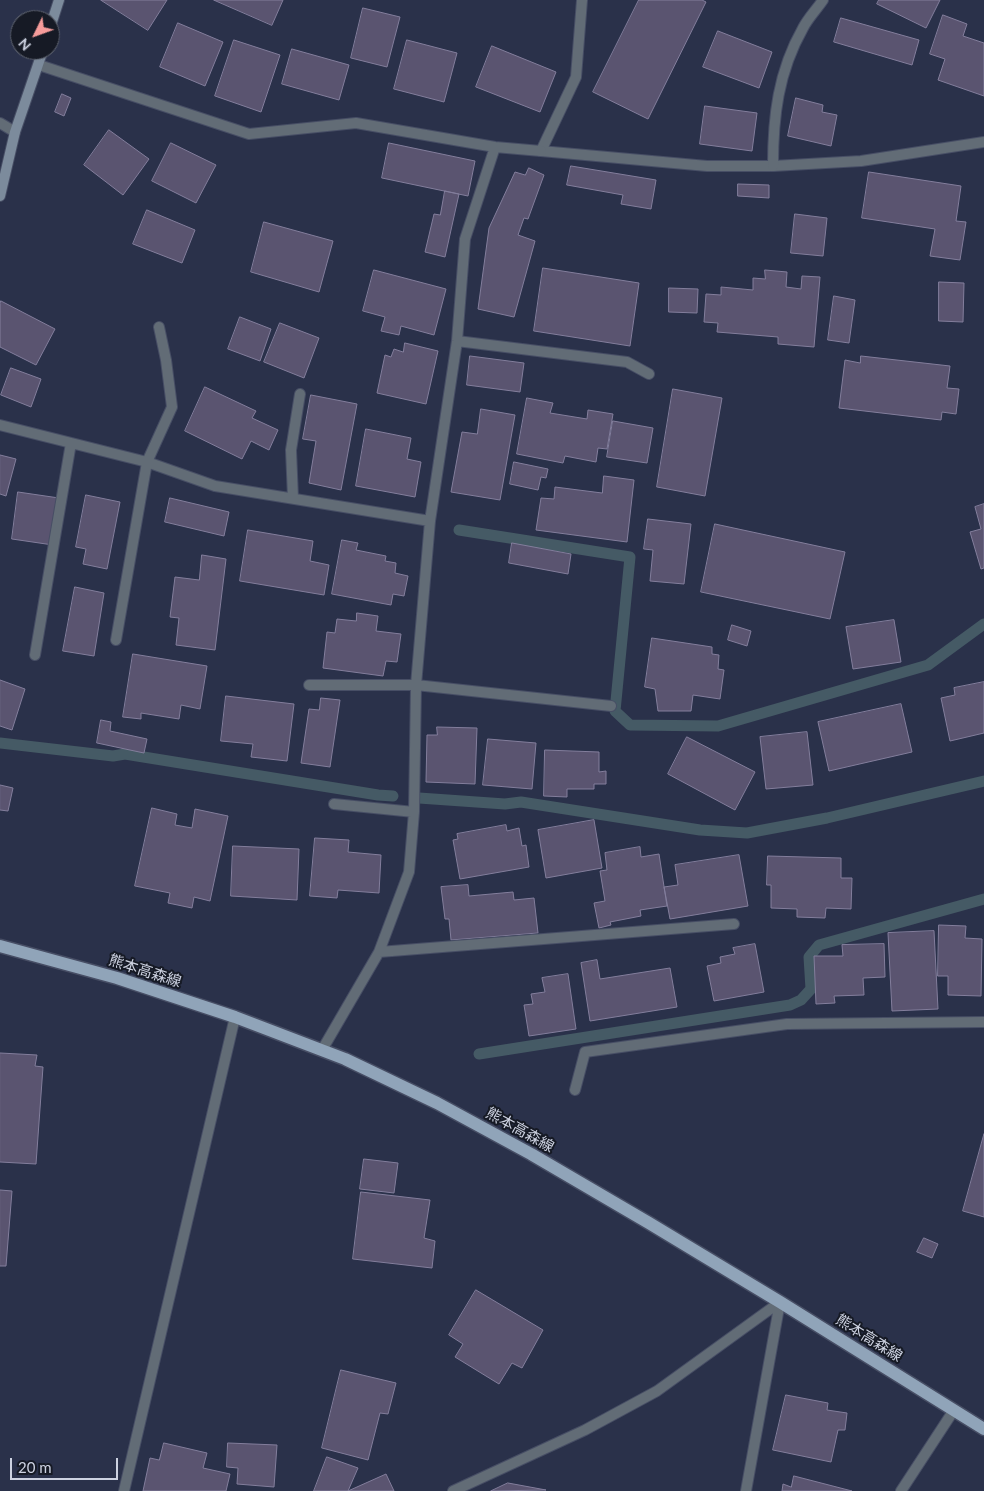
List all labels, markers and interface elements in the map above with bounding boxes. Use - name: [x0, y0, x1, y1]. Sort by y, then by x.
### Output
- north arrow: [10, 10, 60, 60]
- text: N: [14, 35, 34, 54]
- street label: 熊本高森線: [107, 951, 183, 991]
- street label: 熊本高森線: [483, 1104, 557, 1156]
- street label: 熊本高森線: [832, 1310, 906, 1366]
- scale bar: [12, 1448, 120, 1480]
- text: 20 m: [18, 1458, 52, 1476]

